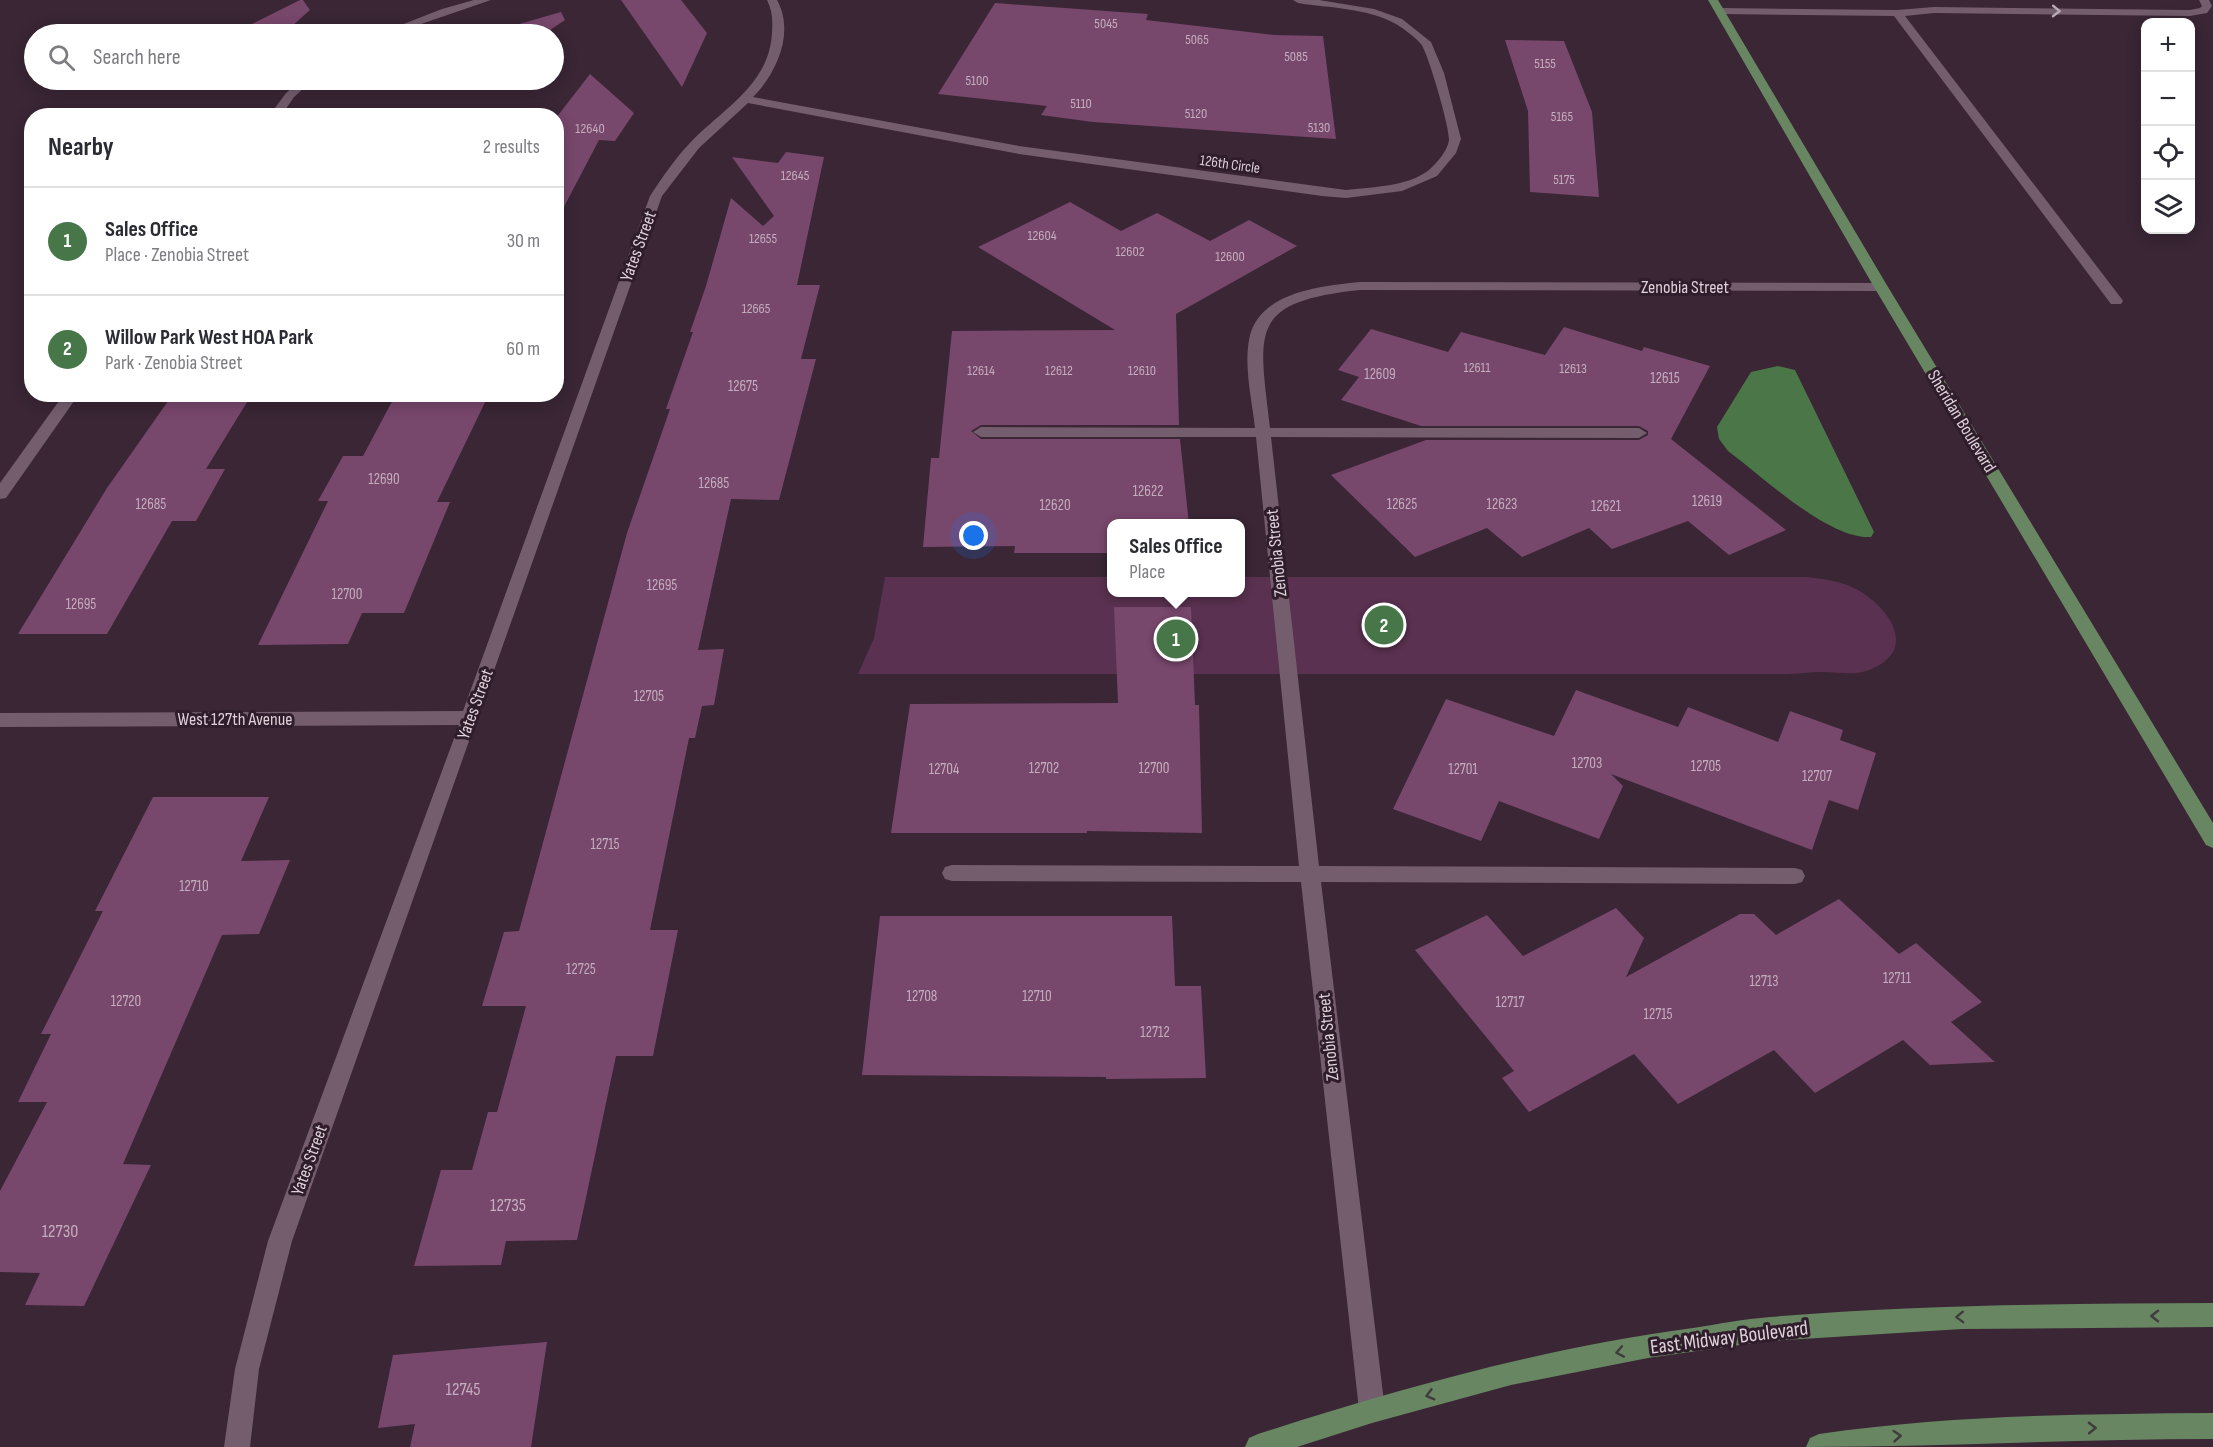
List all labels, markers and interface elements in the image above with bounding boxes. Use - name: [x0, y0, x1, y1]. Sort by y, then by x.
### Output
- one-way arrow: [2051, 5, 2060, 18]
- house number: 5045: [1094, 15, 1118, 32]
- map controls: [2141, 18, 2195, 234]
- button: +: [2141, 18, 2195, 72]
- search box: [24, 24, 564, 90]
- house number: 5065: [1185, 31, 1209, 48]
- icon: search: [45, 41, 78, 74]
- text: Search here: [93, 44, 180, 71]
- house number: 5085: [1284, 48, 1308, 65]
- house number: 5155: [1534, 55, 1556, 72]
- house number: 5100: [965, 72, 989, 89]
- button: −: [2141, 72, 2195, 126]
- house number: 5110: [1070, 95, 1092, 112]
- house number: 5120: [1185, 105, 1207, 122]
- house number: 5165: [1551, 108, 1574, 125]
- house number: 5130: [1308, 119, 1330, 136]
- house number: 12640: [575, 120, 605, 137]
- button: locate: [2141, 126, 2195, 180]
- text: Nearby: [48, 132, 114, 163]
- text: 2 results: [483, 135, 540, 159]
- street label: 126th Circle: [1199, 151, 1261, 178]
- house number: 12645: [781, 167, 810, 184]
- house number: 5175: [1553, 171, 1575, 188]
- button: layers: [2141, 180, 2195, 234]
- street label: Yates Street: [616, 208, 661, 284]
- text: Sales Office: [105, 216, 198, 243]
- house number: 12604: [1027, 227, 1057, 244]
- text: 1: [64, 229, 71, 253]
- text: 30 m: [507, 229, 540, 253]
- house number: 12655: [749, 230, 777, 247]
- text: Place · Zenobia Street: [105, 243, 249, 267]
- house number: 12602: [1116, 243, 1145, 260]
- house number: 12600: [1215, 248, 1245, 265]
- street label: Zenobia Street: [1641, 277, 1730, 298]
- house number: 12665: [742, 300, 771, 317]
- text: Willow Park West HOA Park: [105, 324, 313, 351]
- text: 2: [63, 337, 72, 361]
- text: 60 m: [506, 337, 540, 361]
- text: Park · Zenobia Street: [105, 351, 242, 375]
- house number: 12611: [1464, 359, 1490, 376]
- house number: 12613: [1559, 360, 1587, 377]
- house number: 12614: [967, 362, 995, 379]
- house number: 12612: [1045, 362, 1073, 379]
- house number: 12610: [1128, 362, 1156, 379]
- house number: 12609: [1364, 365, 1396, 384]
- street label: Sheridan Boulevard: [1923, 366, 2000, 476]
- house number: 12615: [1650, 369, 1680, 388]
- house number: 12675: [728, 377, 758, 396]
- house number: 12690: [368, 470, 400, 489]
- house number: 12685: [699, 474, 729, 493]
- house number: 12622: [1133, 482, 1163, 501]
- house number: 12619: [1692, 492, 1722, 511]
- house number: 12685: [136, 495, 166, 514]
- house number: 12625: [1387, 495, 1417, 514]
- house number: 12623: [1487, 495, 1517, 514]
- house number: 12620: [1039, 496, 1071, 515]
- house number: 12621: [1591, 497, 1622, 516]
- street label: Zenobia Street: [1261, 508, 1292, 598]
- popup: [1107, 519, 1245, 597]
- your location: [959, 521, 988, 550]
- text: Sales Office: [1129, 533, 1223, 560]
- text: Place: [1129, 560, 1165, 584]
- house number: 12695: [647, 576, 677, 595]
- house number: 12700: [332, 585, 362, 604]
- house number: 12695: [66, 595, 96, 614]
- pin: 2: [1364, 602, 1404, 648]
- pin: 1: [1156, 616, 1196, 662]
- street label: Yates Street: [453, 666, 498, 742]
- house number: 12705: [634, 687, 664, 706]
- street label: West 127th Avenue: [178, 709, 292, 730]
- house number: 12703: [1572, 754, 1602, 773]
- house number: 12705: [1691, 757, 1721, 776]
- house number: 12702: [1029, 759, 1059, 778]
- house number: 12700: [1139, 759, 1169, 778]
- house number: 12704: [929, 760, 959, 779]
- house number: 12701: [1448, 760, 1478, 779]
- house number: 12707: [1802, 767, 1832, 786]
- house number: 12715: [591, 835, 619, 854]
- house number: 12710: [179, 877, 209, 896]
- house number: 12725: [566, 960, 596, 979]
- house number: 12711: [1883, 969, 1912, 988]
- house number: 12713: [1749, 972, 1779, 991]
- house number: 12708: [907, 987, 937, 1006]
- house number: 12710: [1022, 987, 1052, 1006]
- house number: 12720: [111, 992, 141, 1011]
- street label: Zenobia Street: [1313, 992, 1344, 1082]
- house number: 12717: [1496, 993, 1524, 1012]
- house number: 12715: [1644, 1005, 1672, 1024]
- house number: 12712: [1140, 1023, 1170, 1042]
- street label: Yates Street: [287, 1122, 332, 1198]
- house number: 12735: [490, 1195, 526, 1216]
- house number: 12730: [42, 1221, 78, 1242]
- one-way arrow: [2150, 1310, 2159, 1322]
- one-way arrow: [1955, 1311, 1964, 1324]
- street label: East Midway Boulevard: [1649, 1315, 1810, 1360]
- one-way arrow: [1615, 1345, 1625, 1358]
- house number: 12745: [446, 1379, 481, 1400]
- one-way arrow: [1425, 1388, 1435, 1400]
- one-way arrow: [2087, 1421, 2096, 1434]
- one-way arrow: [1893, 1429, 1902, 1442]

